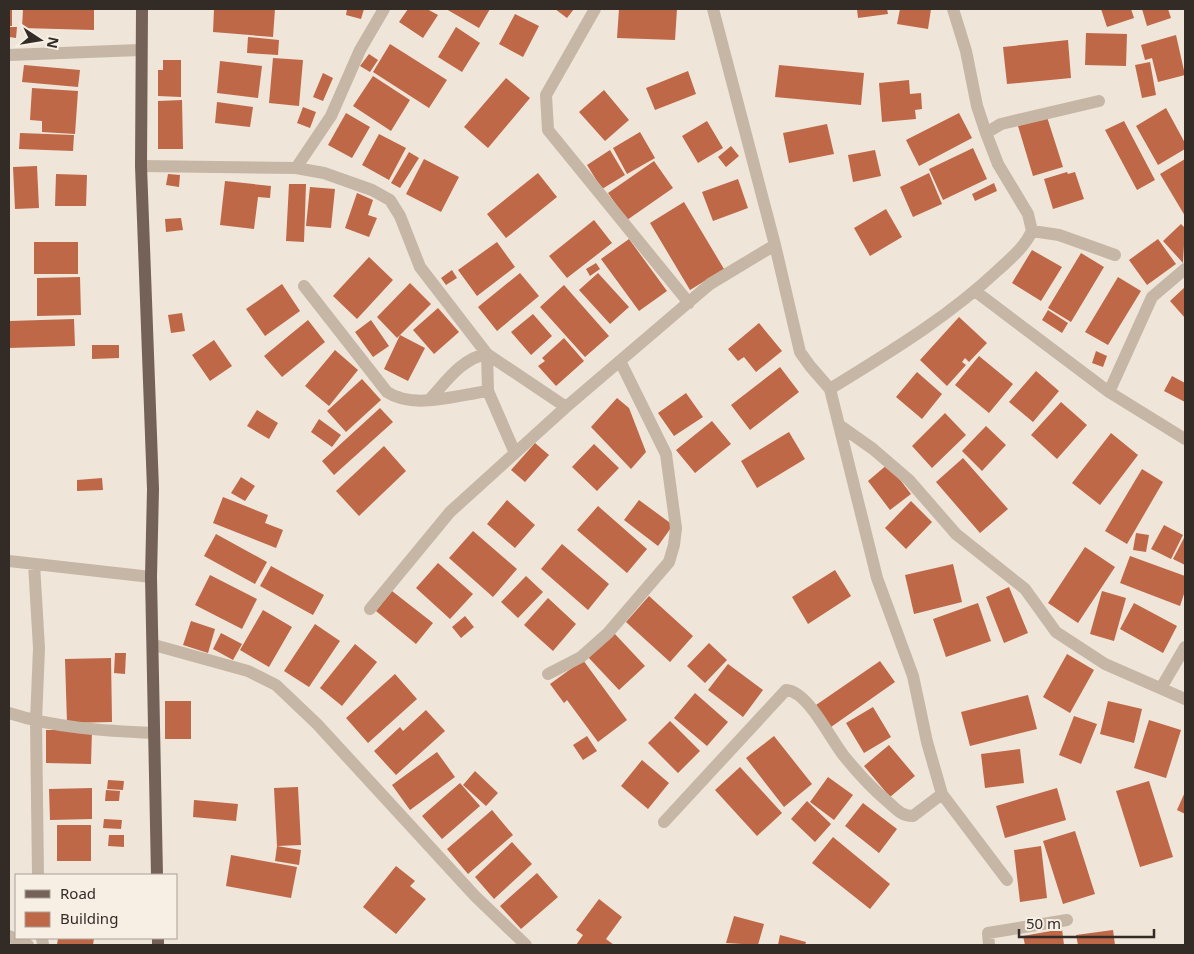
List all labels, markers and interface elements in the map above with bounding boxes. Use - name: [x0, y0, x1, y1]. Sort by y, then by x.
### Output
- north arrow: [15, 15, 65, 65]
- text: N: [43, 35, 64, 50]
- legend: [15, 874, 178, 939]
- text: Road: [60, 883, 96, 903]
- scale bar: [1019, 906, 1154, 938]
- text: Building: [60, 908, 118, 928]
- text: 50 m: [1026, 913, 1061, 933]

